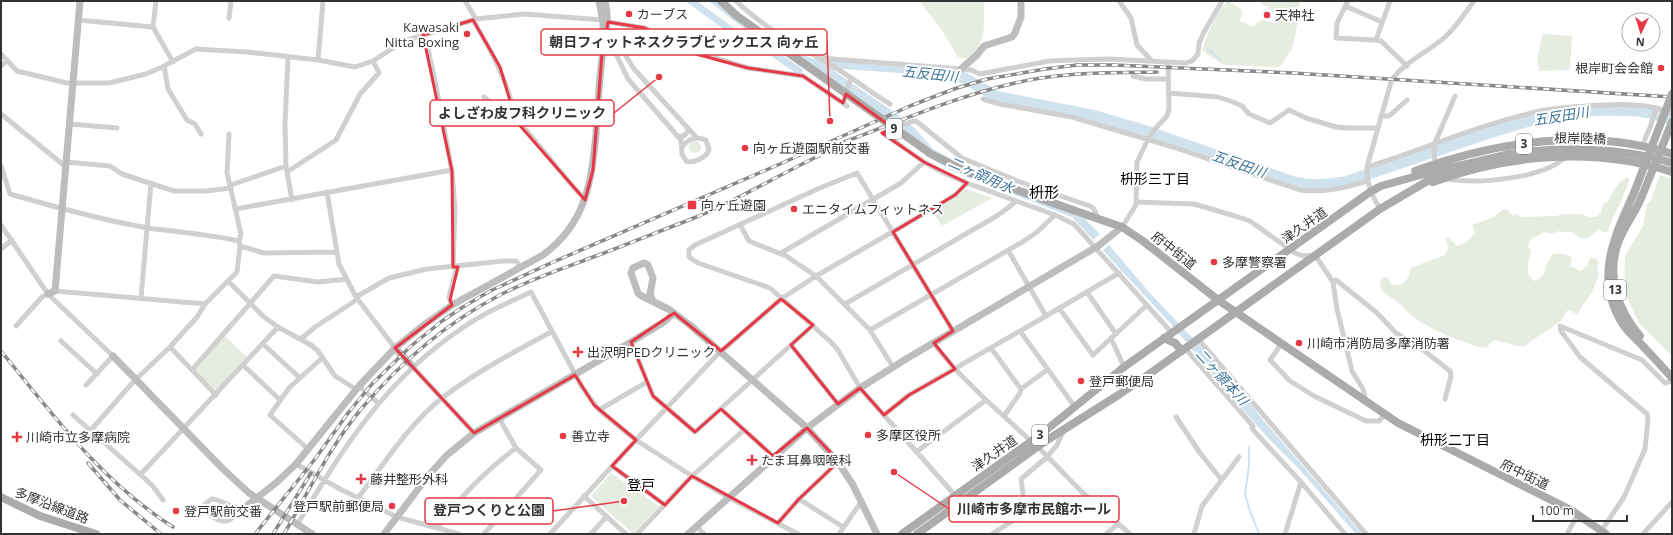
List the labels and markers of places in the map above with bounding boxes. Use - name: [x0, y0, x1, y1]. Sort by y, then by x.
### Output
- place label: カーブス: [637, 5, 688, 23]
- place label: 天神社: [1275, 6, 1314, 24]
- marker: カーブス: [624, 9, 634, 19]
- marker: 天神社: [1262, 10, 1272, 20]
- place label: Kawasaki Nitta Boxing: [385, 18, 459, 51]
- marker: Kawasaki Nitta Boxing: [462, 29, 472, 39]
- callout: 朝日フィットネスクラブビックエス 向ヶ丘: [541, 29, 827, 55]
- place label: 根岸町会会館: [1575, 59, 1653, 77]
- marker: 根岸町会会館: [1656, 63, 1666, 73]
- callout: よしざわ皮フ科クリニック: [430, 100, 614, 126]
- place label: 向ヶ丘遊園駅前交番: [753, 139, 870, 157]
- marker: 向ヶ丘遊園駅前交番: [740, 143, 750, 153]
- place label: 向ヶ丘遊園: [701, 196, 766, 214]
- marker: 向ヶ丘遊園: [686, 199, 698, 211]
- place label: エニタイムフィットネス: [802, 200, 944, 218]
- marker: エニタイムフィットネス: [789, 204, 799, 214]
- place label: 多摩警察署: [1222, 253, 1287, 271]
- marker: 多摩警察署: [1209, 257, 1219, 267]
- place label: 川崎市消防局多摩消防署: [1307, 334, 1450, 352]
- marker: 川崎市消防局多摩消防署: [1294, 338, 1304, 348]
- place label: 出沢明PEDクリニック: [587, 343, 715, 361]
- marker: 出沢明PEDクリニック: [572, 346, 584, 358]
- place label: 登戸郵便局: [1089, 372, 1154, 390]
- marker: 登戸郵便局: [1076, 376, 1086, 386]
- place label: 多摩区役所: [876, 426, 941, 444]
- place label: 善立寺: [571, 427, 610, 445]
- place label: 川崎市立多摩病院: [26, 428, 130, 446]
- marker: 多摩区役所: [863, 430, 873, 440]
- marker: 川崎市立多摩病院: [11, 431, 23, 443]
- marker: 善立寺: [558, 431, 568, 441]
- place label: たま耳鼻咽喉科: [761, 451, 852, 469]
- marker: たま耳鼻咽喉科: [746, 454, 758, 466]
- place label: 藤井整形外科: [370, 470, 448, 488]
- marker: 藤井整形外科: [355, 473, 367, 485]
- callout: 川崎市多摩市民館ホール: [949, 496, 1119, 522]
- place label: 登戸駅前郵便局: [293, 497, 384, 515]
- callout: 登戸つくりと公園: [425, 498, 553, 524]
- marker: 登戸駅前郵便局: [387, 501, 397, 511]
- place label: 登戸駅前交番: [184, 502, 262, 520]
- marker: 登戸駅前交番: [171, 506, 181, 516]

